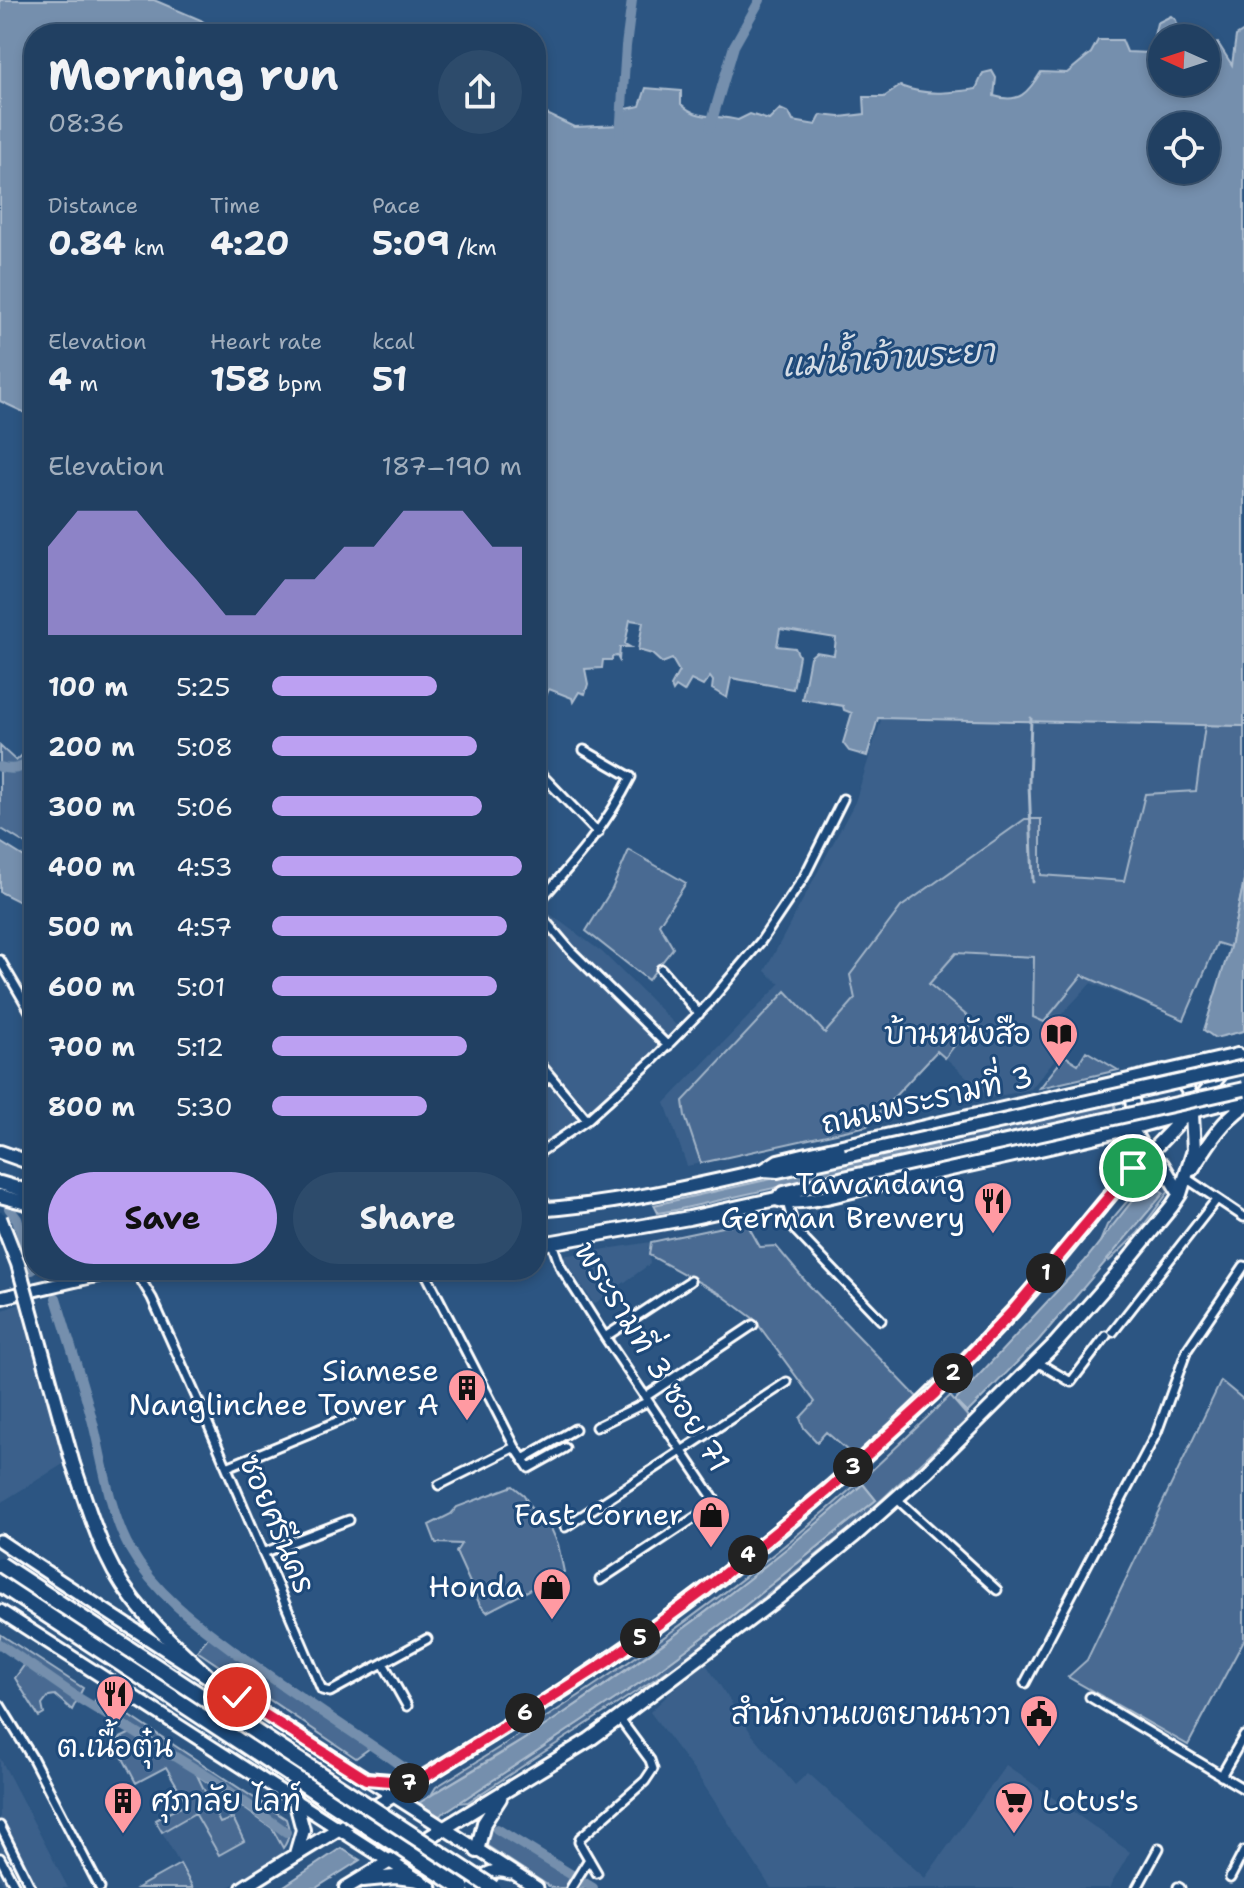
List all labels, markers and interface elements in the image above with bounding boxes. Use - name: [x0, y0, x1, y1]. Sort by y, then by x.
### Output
- north arrow: [1148, 24, 1220, 96]
- map controls: [1148, 24, 1220, 184]
- text: Morning run: [48, 45, 339, 104]
- button: share: [438, 50, 522, 134]
- text: 08:36: [48, 105, 124, 140]
- button: locate: [1148, 112, 1220, 184]
- text: Distance: [48, 191, 138, 220]
- text: Time: [210, 191, 260, 220]
- text: Pace: [372, 191, 420, 220]
- text: 0.84: [48, 220, 126, 266]
- text: 4:20: [210, 220, 290, 266]
- text: 5:09: [372, 220, 450, 266]
- text: km: [126, 233, 165, 262]
- text: /km: [450, 233, 497, 262]
- water label: แม่น้ำเจ้าพระยา: [780, 322, 998, 386]
- text: Elevation: [48, 327, 146, 356]
- text: Heart rate: [210, 327, 322, 356]
- text: kcal: [372, 327, 415, 356]
- text: 4: [48, 356, 72, 402]
- text: 158: [210, 356, 270, 402]
- text: 51: [372, 356, 407, 402]
- text: m: [72, 369, 98, 398]
- text: bpm: [270, 369, 322, 398]
- text: Elevation: [48, 448, 164, 483]
- text: 187–190 m: [381, 448, 522, 483]
- text: 100 m: [48, 669, 128, 704]
- text: 5:25: [176, 669, 230, 704]
- text: 200 m: [48, 729, 135, 764]
- text: 5:08: [176, 729, 233, 764]
- text: 300 m: [48, 789, 135, 824]
- text: 5:06: [176, 789, 233, 824]
- text: 400 m: [48, 849, 135, 884]
- text: 4:53: [176, 849, 233, 884]
- text: 500 m: [48, 909, 133, 944]
- text: 4:57: [176, 909, 233, 944]
- text: 600 m: [48, 969, 135, 1004]
- text: 5:01: [176, 969, 225, 1004]
- place label: บ้านหนังสือ: [884, 1013, 1031, 1054]
- library icon: บ้านหนังสือ: [1038, 1013, 1080, 1068]
- text: 700 m: [48, 1029, 135, 1064]
- text: 5:12: [176, 1029, 224, 1064]
- street label: ถนนพระรามที่ 3: [815, 1047, 1037, 1144]
- text: 800 m: [48, 1089, 135, 1124]
- text: 5:30: [176, 1089, 233, 1124]
- pin: [1099, 1134, 1167, 1202]
- icon: arrive: [1111, 1146, 1155, 1190]
- place label: Tawandang German Brewery: [720, 1163, 965, 1238]
- button: Save: [48, 1172, 277, 1264]
- button: Share: [293, 1172, 522, 1264]
- restaurant icon: Tawandang German Brewery: [972, 1180, 1014, 1235]
- street label: พระรามที่ 3 ซอย 71: [565, 1229, 747, 1480]
- pin: 1: [1026, 1253, 1066, 1293]
- text: 1: [1041, 1258, 1051, 1287]
- place label: Siamese Nanglinchee Tower A: [128, 1350, 439, 1425]
- pin: 2: [933, 1353, 973, 1393]
- text: 2: [945, 1358, 961, 1387]
- building icon: Siamese Nanglinchee Tower A: [446, 1367, 488, 1422]
- pin: 3: [833, 1447, 873, 1487]
- street label: ซอยศรีนคร: [230, 1448, 325, 1600]
- text: 3: [845, 1452, 861, 1481]
- place label: Fast Corner: [514, 1494, 683, 1535]
- shop icon: Fast Corner: [690, 1494, 732, 1549]
- pin: 4: [728, 1535, 768, 1575]
- text: 4: [740, 1540, 756, 1569]
- place label: Honda: [428, 1566, 524, 1607]
- shop icon: Honda: [531, 1566, 573, 1621]
- pin: 5: [620, 1618, 660, 1658]
- text: 5: [633, 1623, 647, 1652]
- pin: [203, 1663, 271, 1731]
- restaurant icon: ต.เนื้อตุ๋น: [94, 1673, 136, 1728]
- icon: check: [215, 1675, 259, 1719]
- pin: 6: [505, 1693, 545, 1733]
- place label: สำนักงานเขตยานนาวา: [731, 1693, 1011, 1734]
- public building icon: สำนักงานเขตยานนาวา: [1018, 1693, 1060, 1748]
- text: 6: [517, 1698, 533, 1727]
- place label: ต.เนื้อตุ๋น: [57, 1719, 173, 1769]
- pin: 7: [389, 1763, 429, 1803]
- text: 7: [401, 1768, 417, 1797]
- building icon: ศุภาลัย ไลท์: [102, 1780, 144, 1835]
- place label: ศุภาลัย ไลท์: [151, 1780, 301, 1823]
- supermarket icon: Lotus's: [993, 1780, 1035, 1835]
- place label: Lotus's: [1042, 1780, 1139, 1821]

